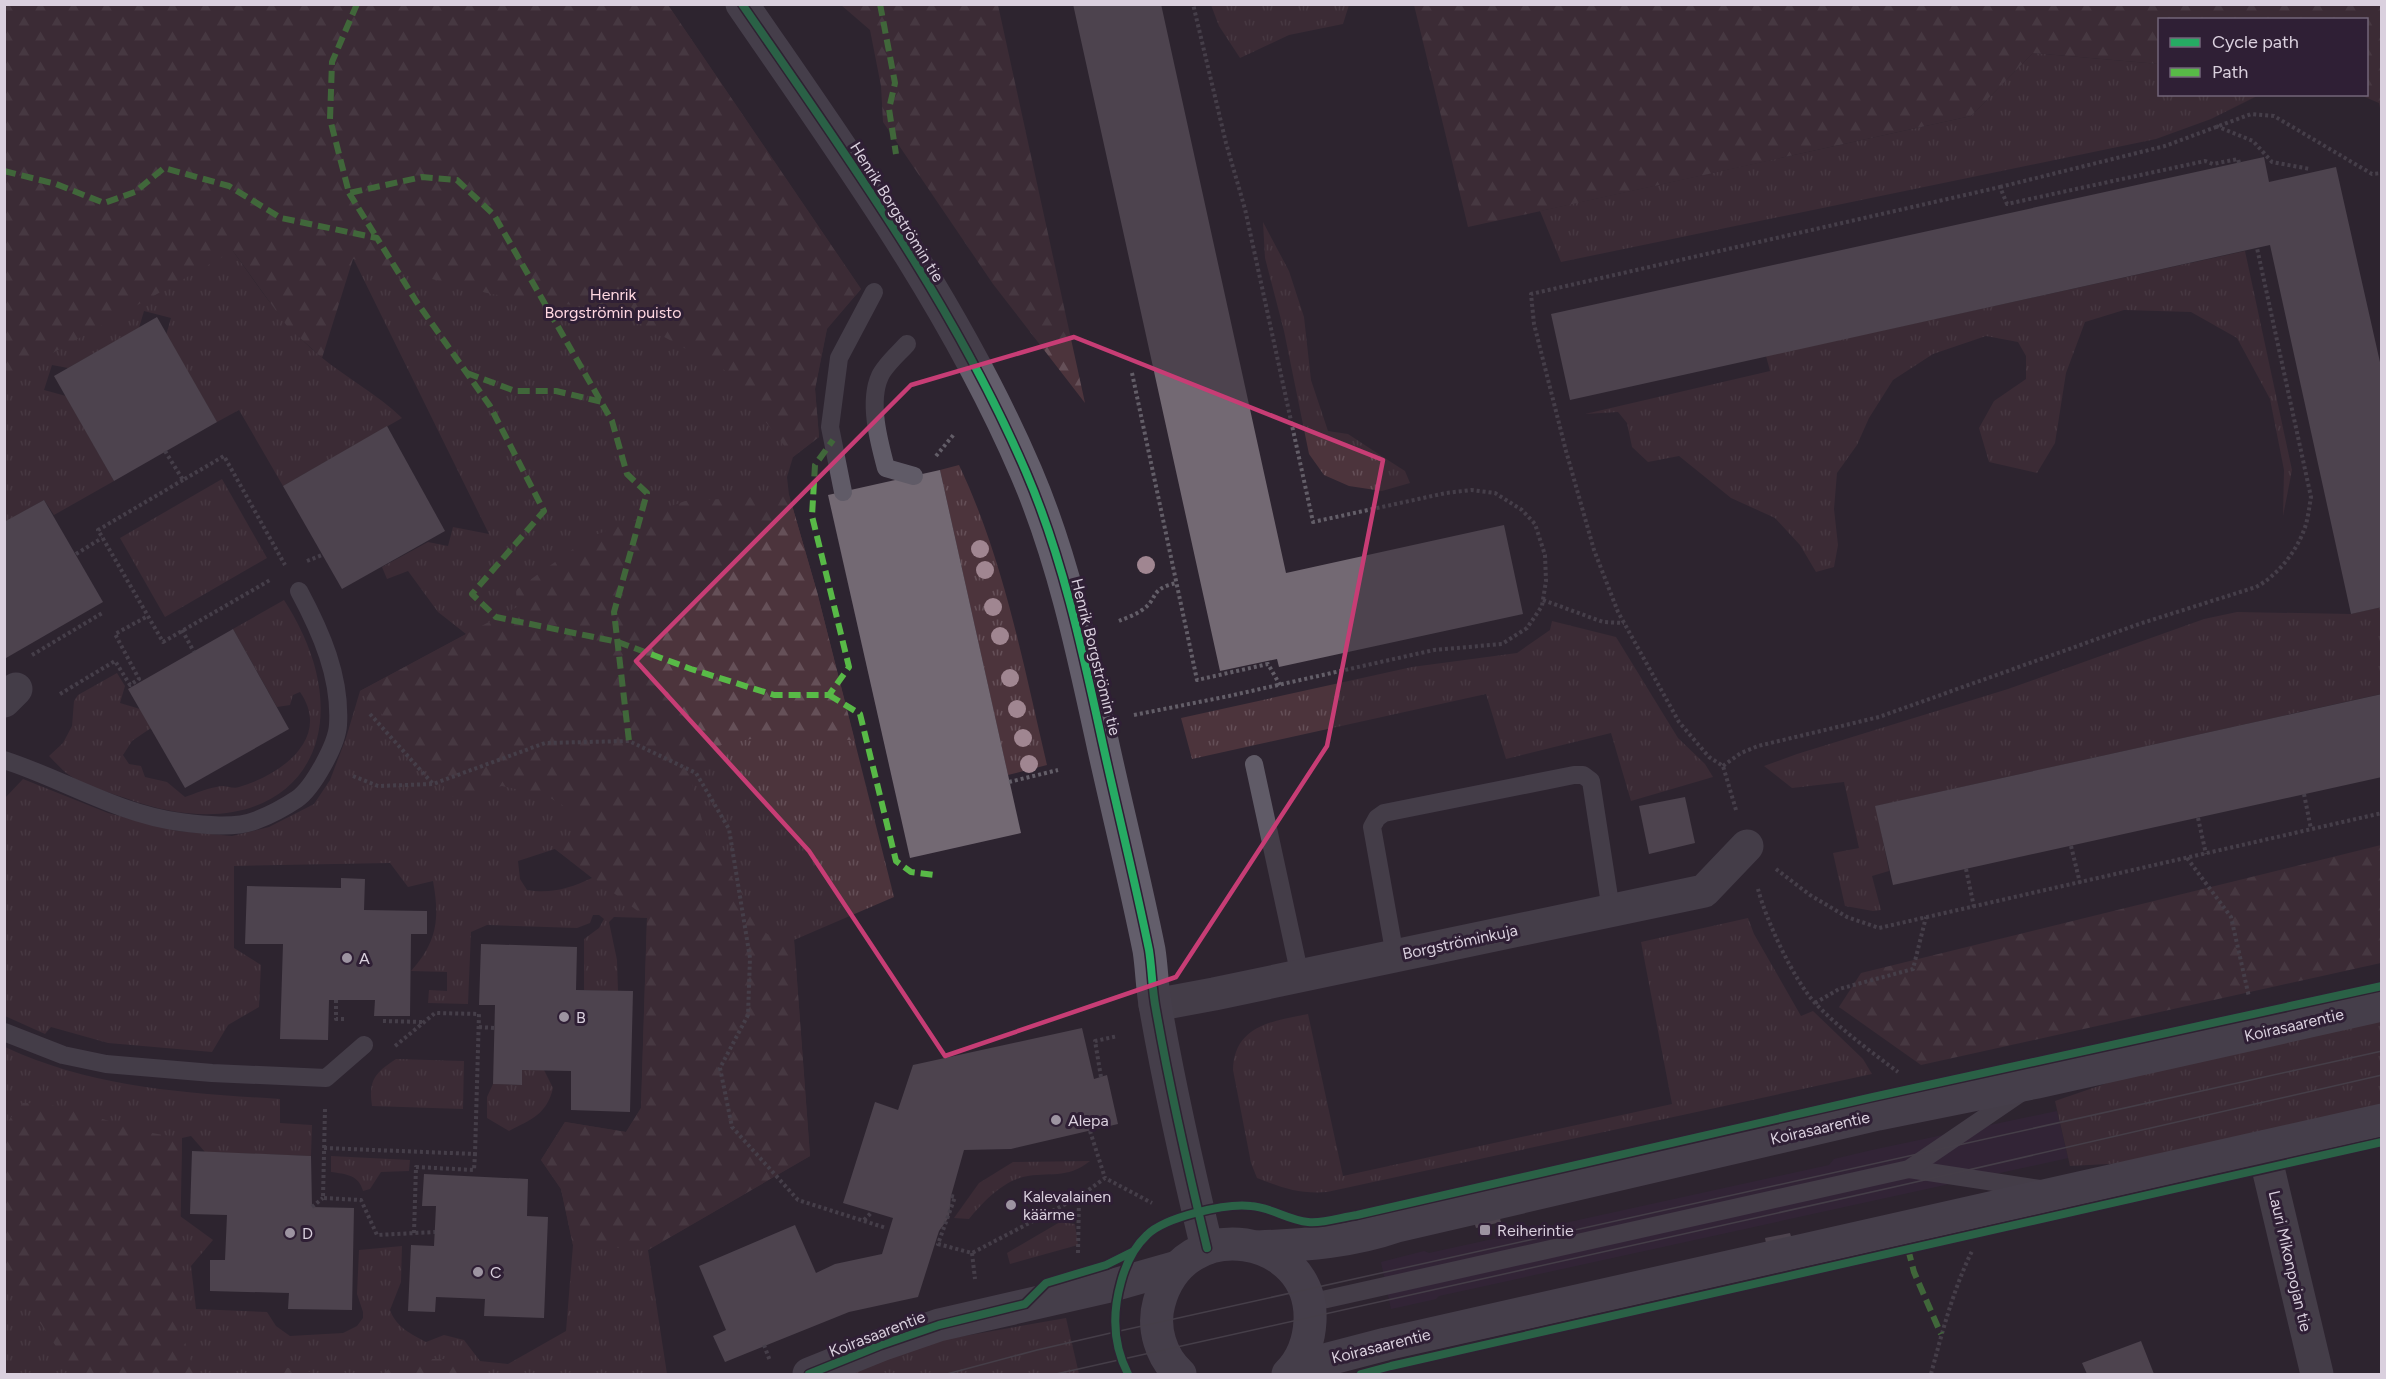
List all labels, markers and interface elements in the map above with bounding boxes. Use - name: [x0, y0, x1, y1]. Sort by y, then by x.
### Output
- legend: [2158, 18, 2368, 96]
- text: Cycle path: [2212, 31, 2299, 53]
- text: Path: [2212, 61, 2248, 83]
- street label: Henrik Borgströmin tie: [846, 139, 948, 286]
- park label: Henrik Borgströmin puisto: [544, 285, 682, 322]
- street label: Henrik Borgströmin tie: [1067, 576, 1125, 738]
- street label: Borgströminkuja: [1401, 920, 1519, 964]
- place label: A: [359, 949, 370, 968]
- marker: A: [340, 951, 354, 965]
- street label: Koirasaarentie: [2242, 1004, 2346, 1046]
- place label: B: [576, 1008, 586, 1027]
- marker: B: [557, 1010, 571, 1024]
- street label: Koirasaarentie: [1768, 1107, 1872, 1149]
- place label: Alepa: [1068, 1111, 1109, 1130]
- marker: Alepa: [1049, 1113, 1063, 1127]
- place label: Kalevalainen käärme: [1023, 1187, 1111, 1224]
- street label: Lauri Mikonpojan tie: [2265, 1189, 2316, 1334]
- marker: Kalevalainen käärme: [1004, 1198, 1018, 1212]
- place label: Reiherintie: [1497, 1221, 1574, 1240]
- marker: Reiherintie: [1478, 1223, 1492, 1237]
- place label: D: [302, 1224, 313, 1243]
- marker: D: [283, 1226, 297, 1240]
- place label: C: [490, 1263, 502, 1282]
- marker: C: [471, 1265, 485, 1279]
- street label: Koirasaarentie: [826, 1307, 928, 1361]
- street label: Koirasaarentie: [1329, 1324, 1433, 1367]

